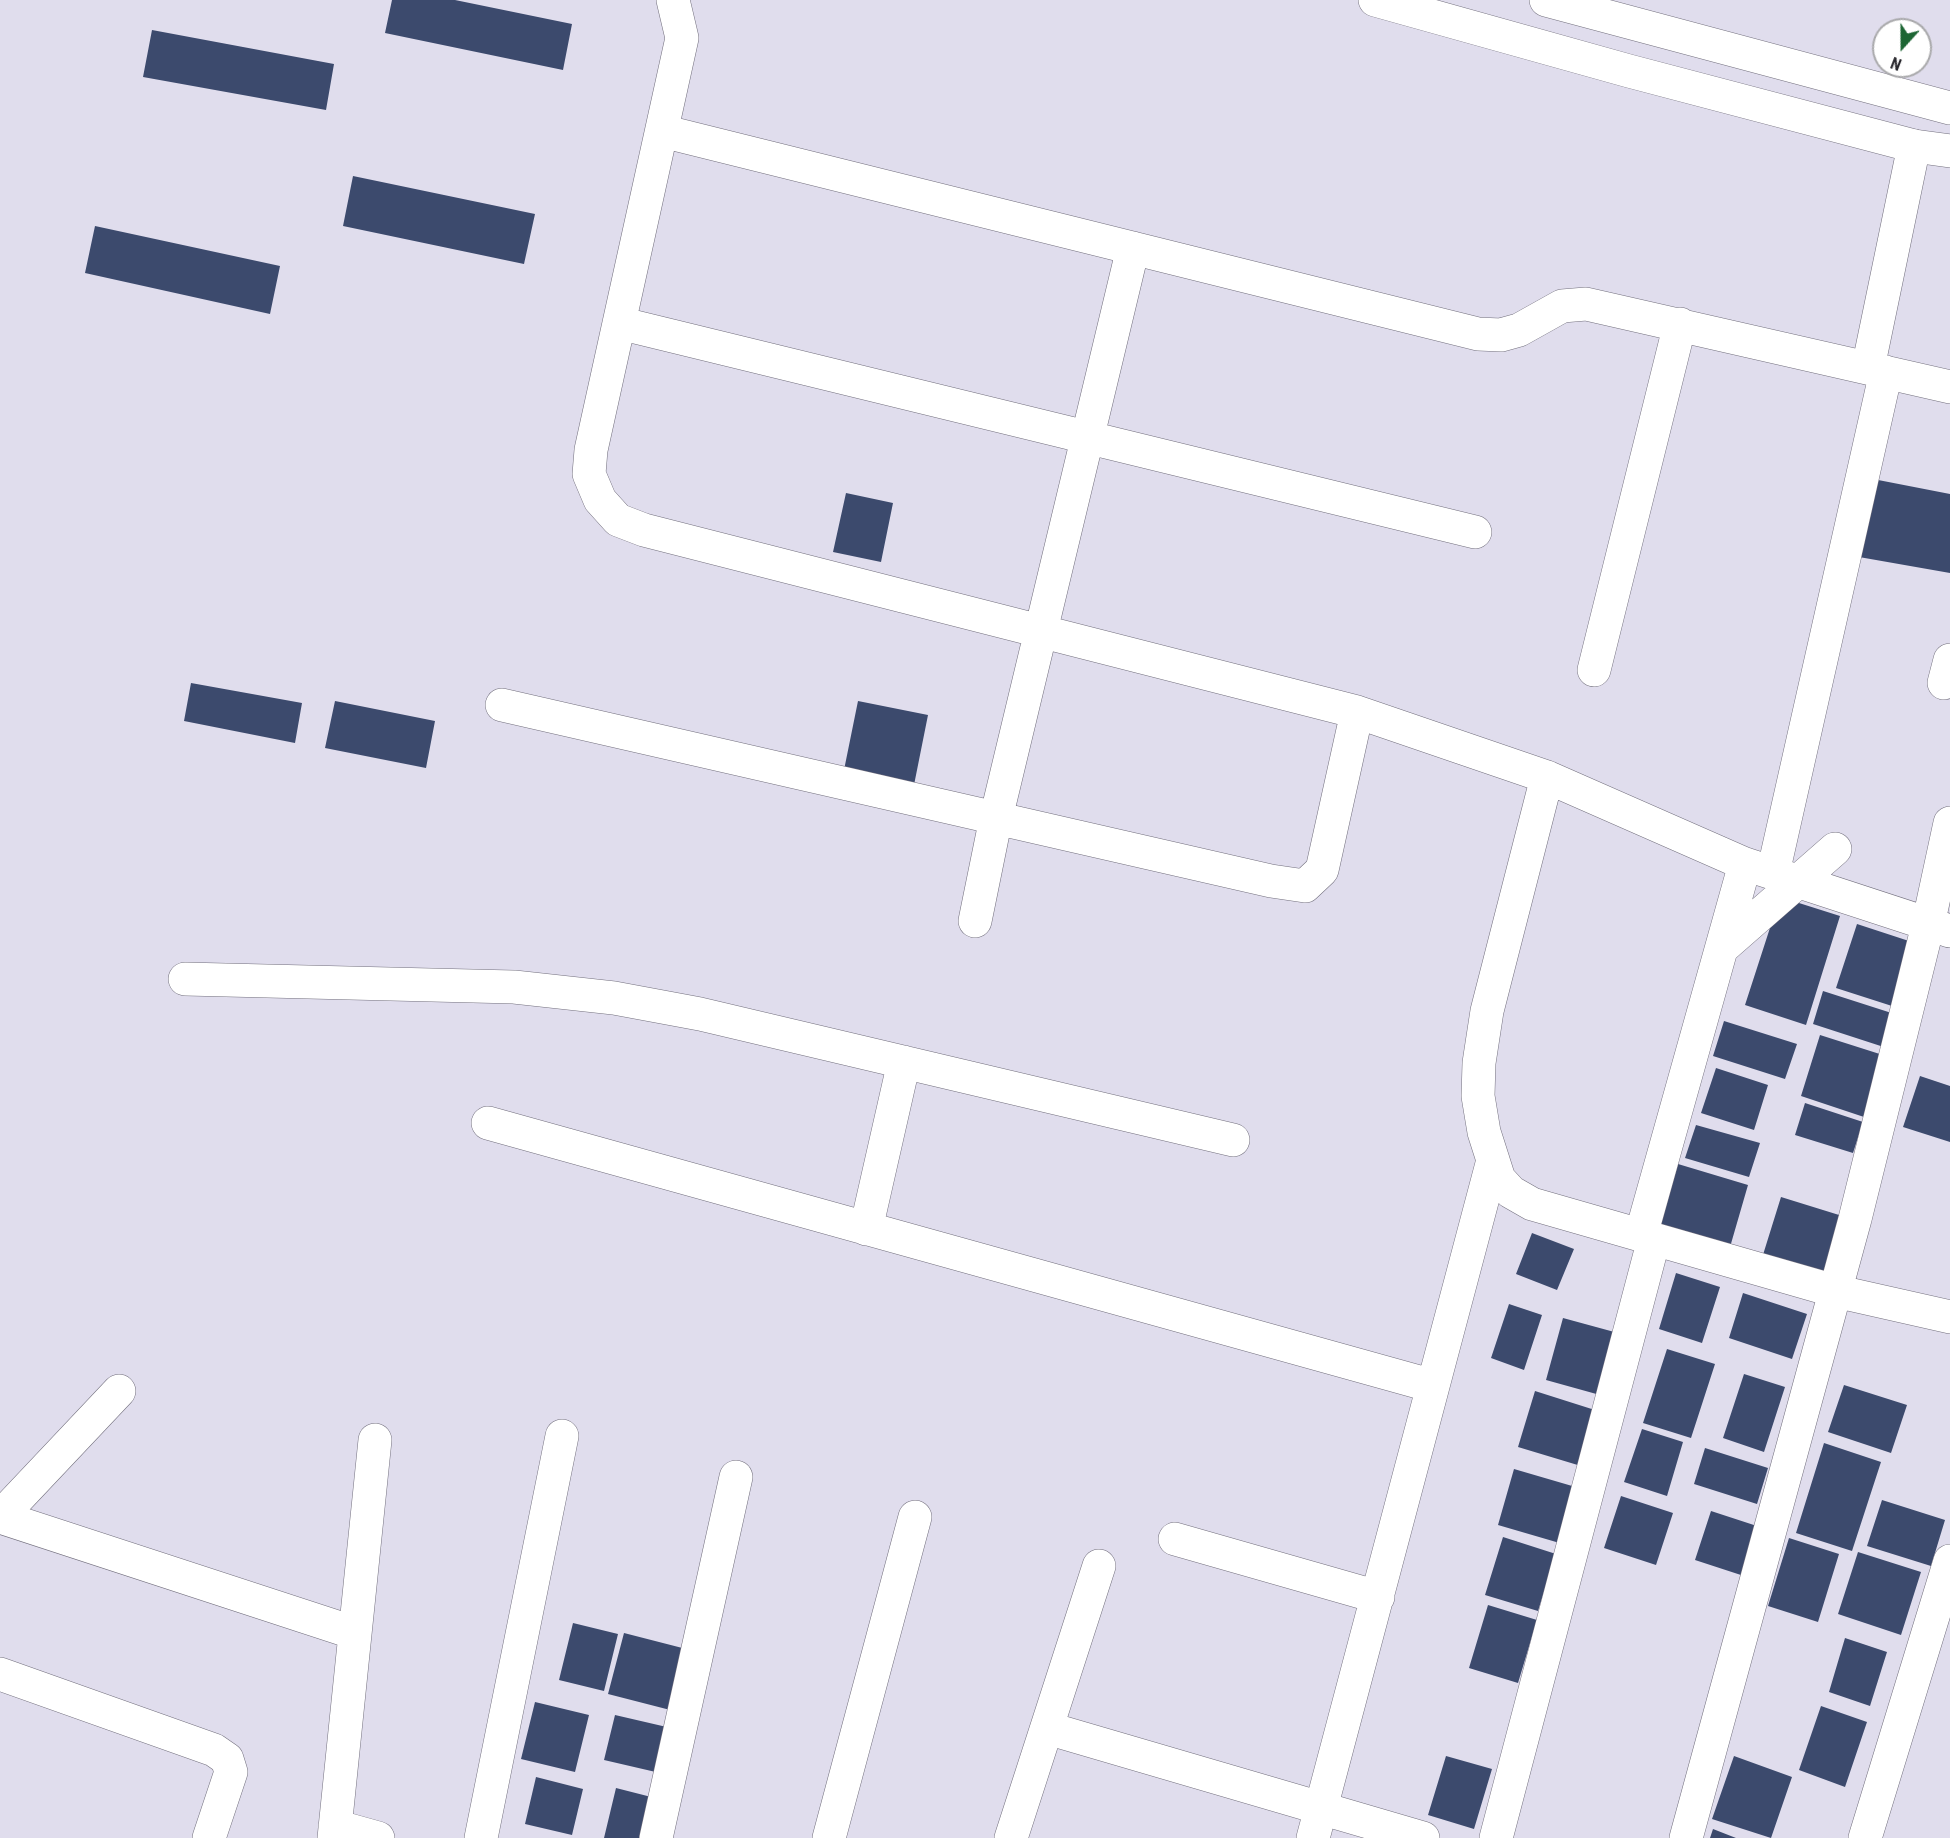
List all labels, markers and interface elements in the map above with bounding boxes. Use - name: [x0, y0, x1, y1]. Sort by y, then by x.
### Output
- north arrow: [1872, 18, 1932, 78]
- text: N: [1888, 53, 1904, 74]

